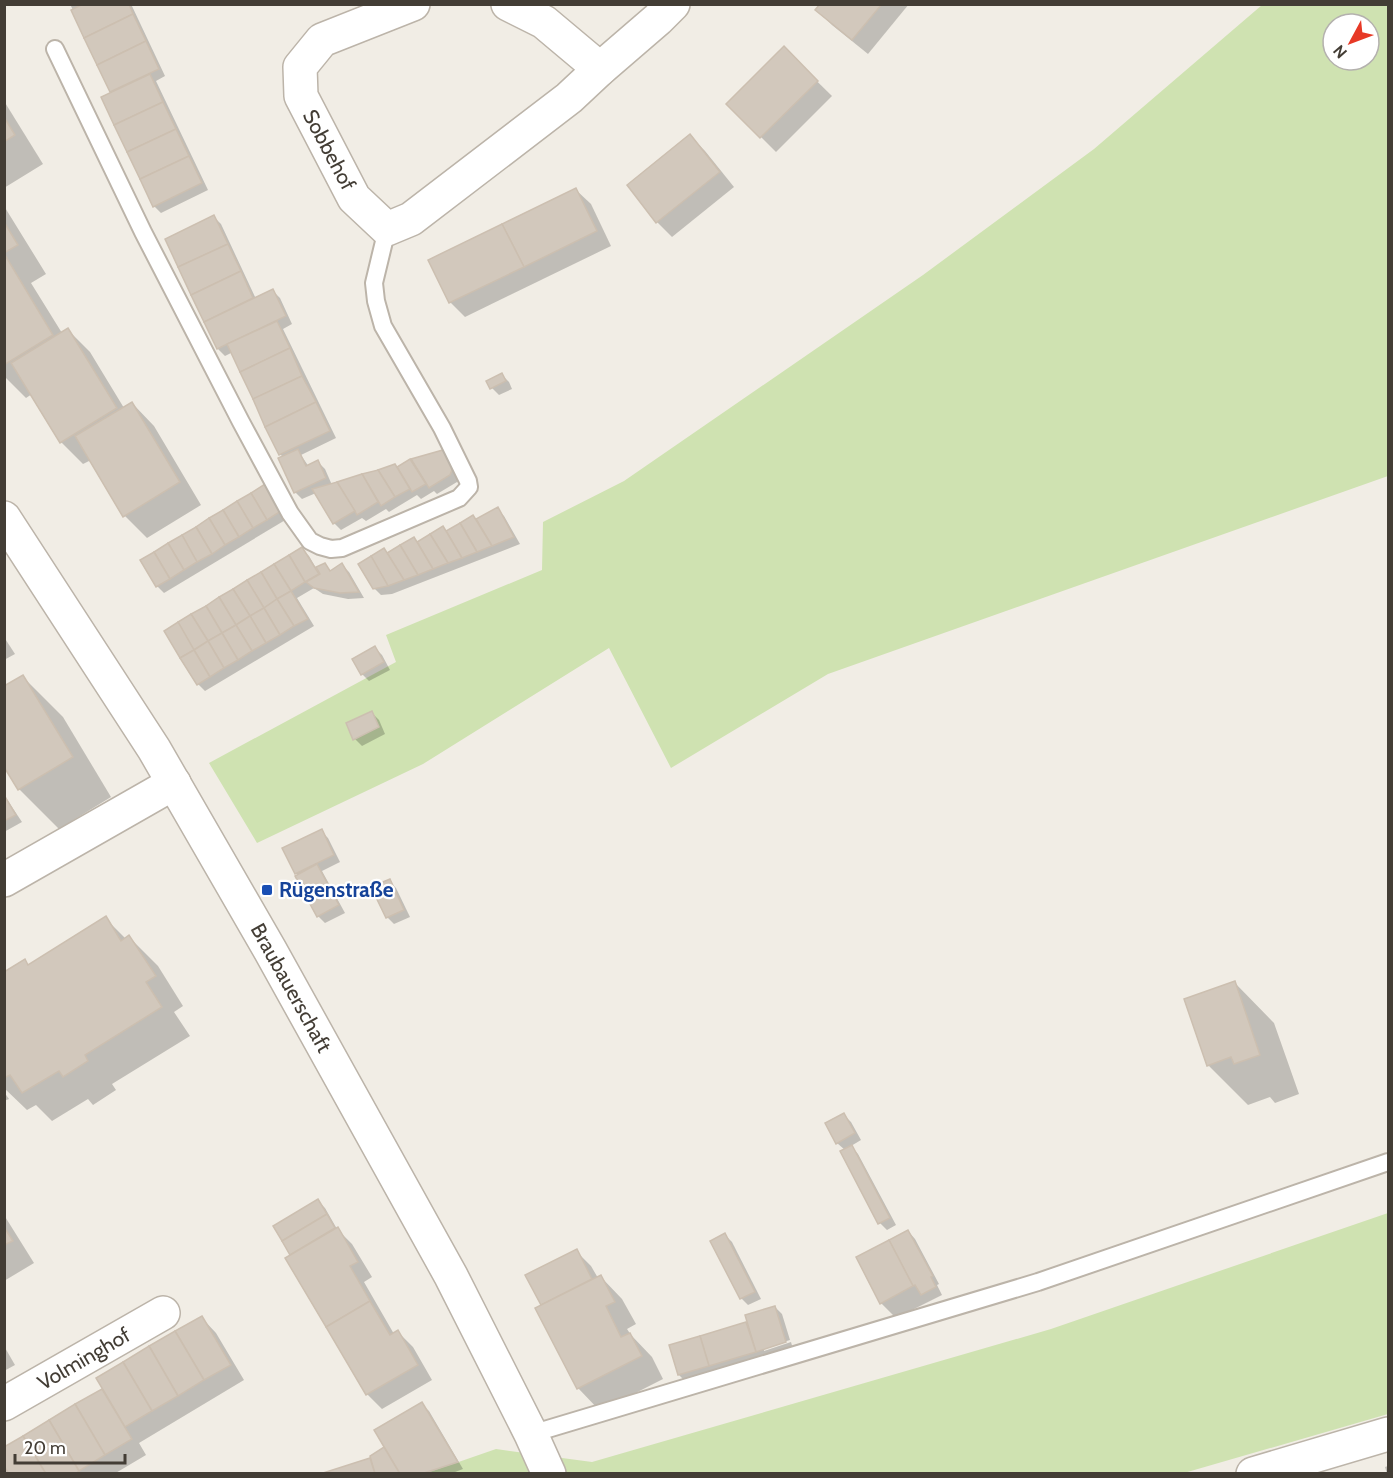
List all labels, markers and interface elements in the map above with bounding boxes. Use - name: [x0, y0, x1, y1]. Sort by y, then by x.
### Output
- north arrow: [1321, 12, 1381, 72]
- text: N: [1329, 41, 1351, 62]
- street label: Sobbehof: [298, 105, 361, 194]
- place label: Rügenstraße: [279, 877, 394, 902]
- marker: Rügenstraße: [260, 883, 274, 897]
- street label: Braubauerschaft: [246, 919, 337, 1057]
- street label: Volminghof: [33, 1322, 135, 1395]
- scale bar: [15, 1427, 124, 1465]
- text: 20 m: [24, 1437, 66, 1459]

